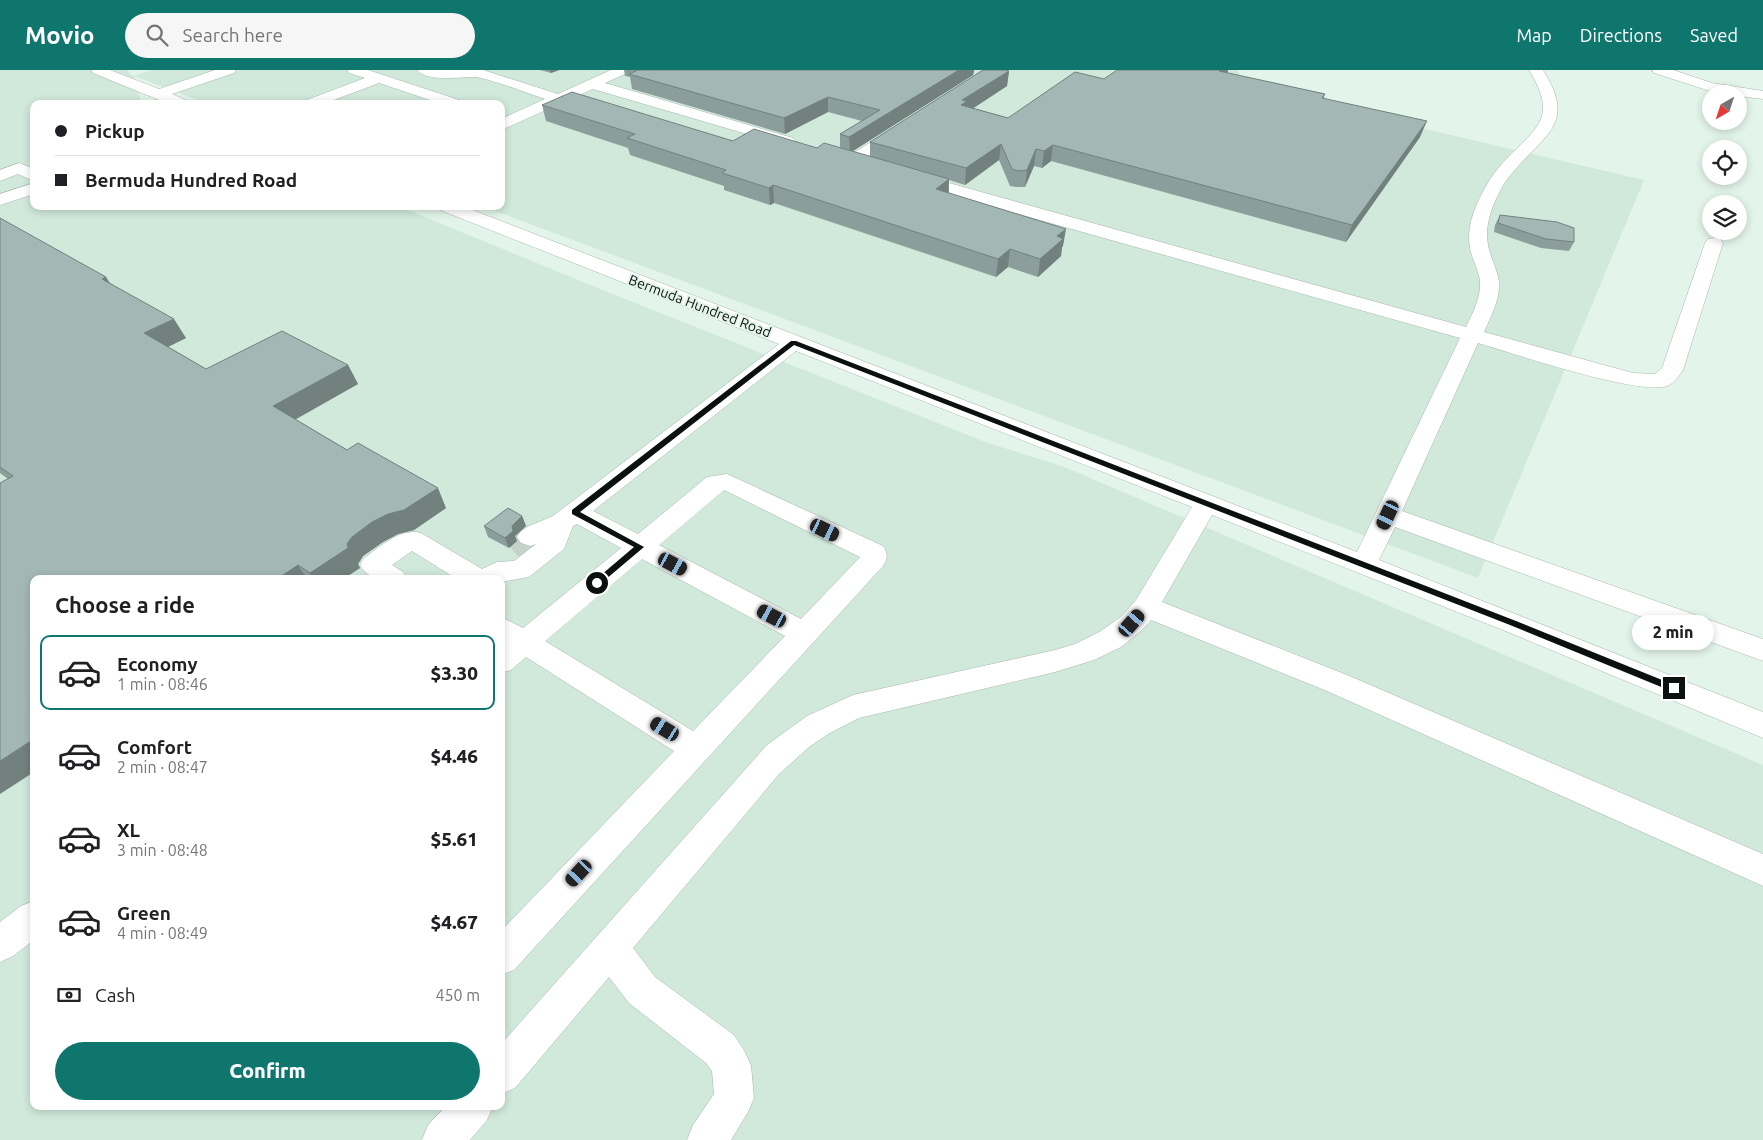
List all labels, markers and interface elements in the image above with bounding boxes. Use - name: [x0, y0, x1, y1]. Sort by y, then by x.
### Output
- search box: [125, 13, 475, 58]
- icon: search: [143, 21, 171, 49]
- text: Movio: [25, 22, 95, 49]
- text: Search here: [183, 24, 283, 46]
- text: Map: [1516, 25, 1552, 45]
- text: Directions: [1580, 25, 1662, 45]
- text: Saved: [1690, 25, 1738, 45]
- north arrow: [1702, 85, 1748, 130]
- map controls: [1702, 85, 1747, 240]
- text: Pickup: [85, 120, 145, 142]
- button: locate: [1702, 140, 1747, 185]
- text: Bermuda Hundred Road: [85, 169, 297, 191]
- button: layers: [1702, 195, 1747, 240]
- street label: Bermuda Hundred Road: [627, 271, 773, 341]
- car: [1374, 498, 1401, 532]
- car: [808, 517, 841, 543]
- car: [656, 550, 689, 578]
- route start: [586, 572, 608, 594]
- text: Choose a ride: [55, 592, 195, 617]
- car: [755, 602, 788, 630]
- car: [1116, 607, 1147, 639]
- callout: 2 min: [1633, 616, 1715, 650]
- text: 2 min: [1653, 623, 1693, 641]
- icon: car: [57, 650, 102, 695]
- text: Economy: [117, 653, 198, 675]
- text: $3.30: [430, 662, 478, 684]
- text: 1 min · 08:46: [117, 675, 208, 693]
- route end: [1663, 677, 1685, 699]
- car: [648, 715, 681, 743]
- icon: car: [57, 733, 102, 778]
- text: Comfort: [117, 736, 192, 758]
- text: $4.46: [430, 745, 478, 767]
- text: 2 min · 08:47: [117, 758, 208, 776]
- icon: car: [57, 816, 102, 861]
- text: XL: [117, 819, 140, 841]
- text: $5.61: [430, 828, 478, 850]
- text: 3 min · 08:48: [117, 841, 208, 859]
- car: [563, 857, 594, 889]
- icon: car: [57, 899, 102, 944]
- text: Green: [117, 902, 171, 924]
- text: $4.67: [430, 911, 478, 933]
- text: 4 min · 08:49: [117, 924, 208, 942]
- icon: cash: [55, 981, 83, 1009]
- text: Cash: [95, 984, 136, 1006]
- text: 450 m: [435, 986, 480, 1004]
- button: Confirm: [55, 1042, 480, 1100]

